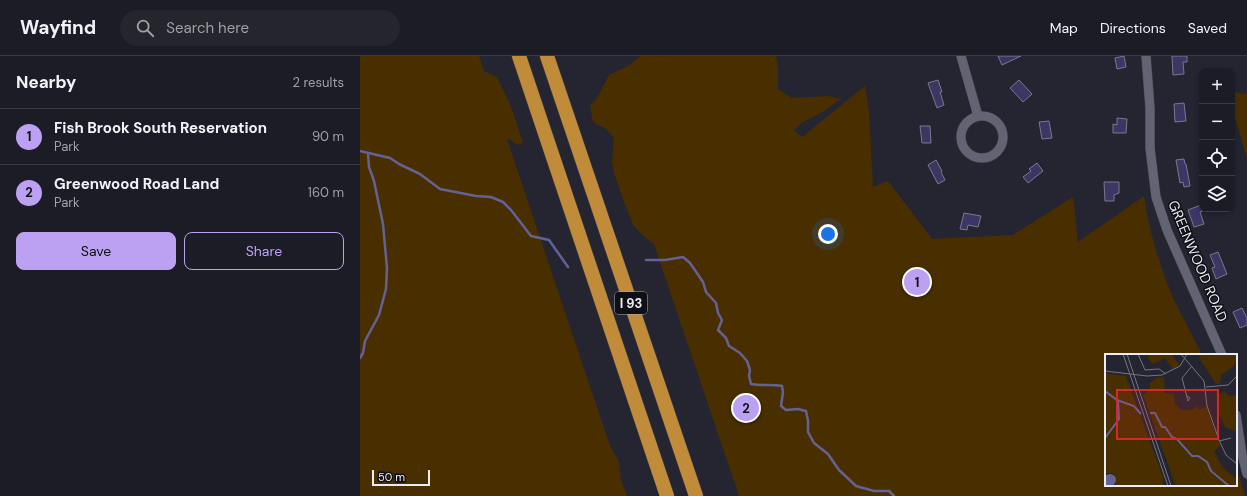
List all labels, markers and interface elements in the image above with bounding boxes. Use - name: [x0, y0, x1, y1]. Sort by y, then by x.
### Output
- search box: [120, 10, 400, 46]
- text: Wayfind: [20, 15, 96, 40]
- icon: search: [134, 17, 156, 39]
- text: Search here: [166, 18, 249, 38]
- text: Map: [1050, 19, 1078, 37]
- text: Directions: [1100, 19, 1166, 37]
- text: Saved: [1188, 19, 1227, 37]
- map controls: [1199, 68, 1235, 212]
- button: +: [1199, 68, 1235, 104]
- text: Nearby: [16, 71, 76, 93]
- text: 2 results: [293, 74, 344, 91]
- button: −: [1199, 104, 1235, 140]
- text: Fish Brook South Reservation: [54, 118, 267, 138]
- text: 1: [27, 128, 31, 145]
- text: 90 m: [312, 128, 344, 145]
- text: Park: [54, 138, 80, 155]
- button: locate: [1199, 140, 1235, 176]
- text: Greenwood Road Land: [54, 174, 219, 194]
- button: layers: [1199, 176, 1235, 212]
- text: 2: [25, 184, 33, 201]
- text: 160 m: [308, 184, 344, 201]
- text: Park: [54, 194, 80, 211]
- street label: GREENWOOD ROAD: [1164, 198, 1232, 324]
- your location: [818, 224, 838, 244]
- button: Save: [16, 232, 176, 270]
- button: Share: [184, 232, 344, 270]
- pin: 1: [904, 267, 930, 297]
- road number: I 93: [615, 292, 647, 314]
- inset map: [1105, 354, 1237, 486]
- pin: 2: [733, 393, 759, 423]
- scale bar: [372, 468, 430, 487]
- text: 50 m: [378, 470, 405, 484]

